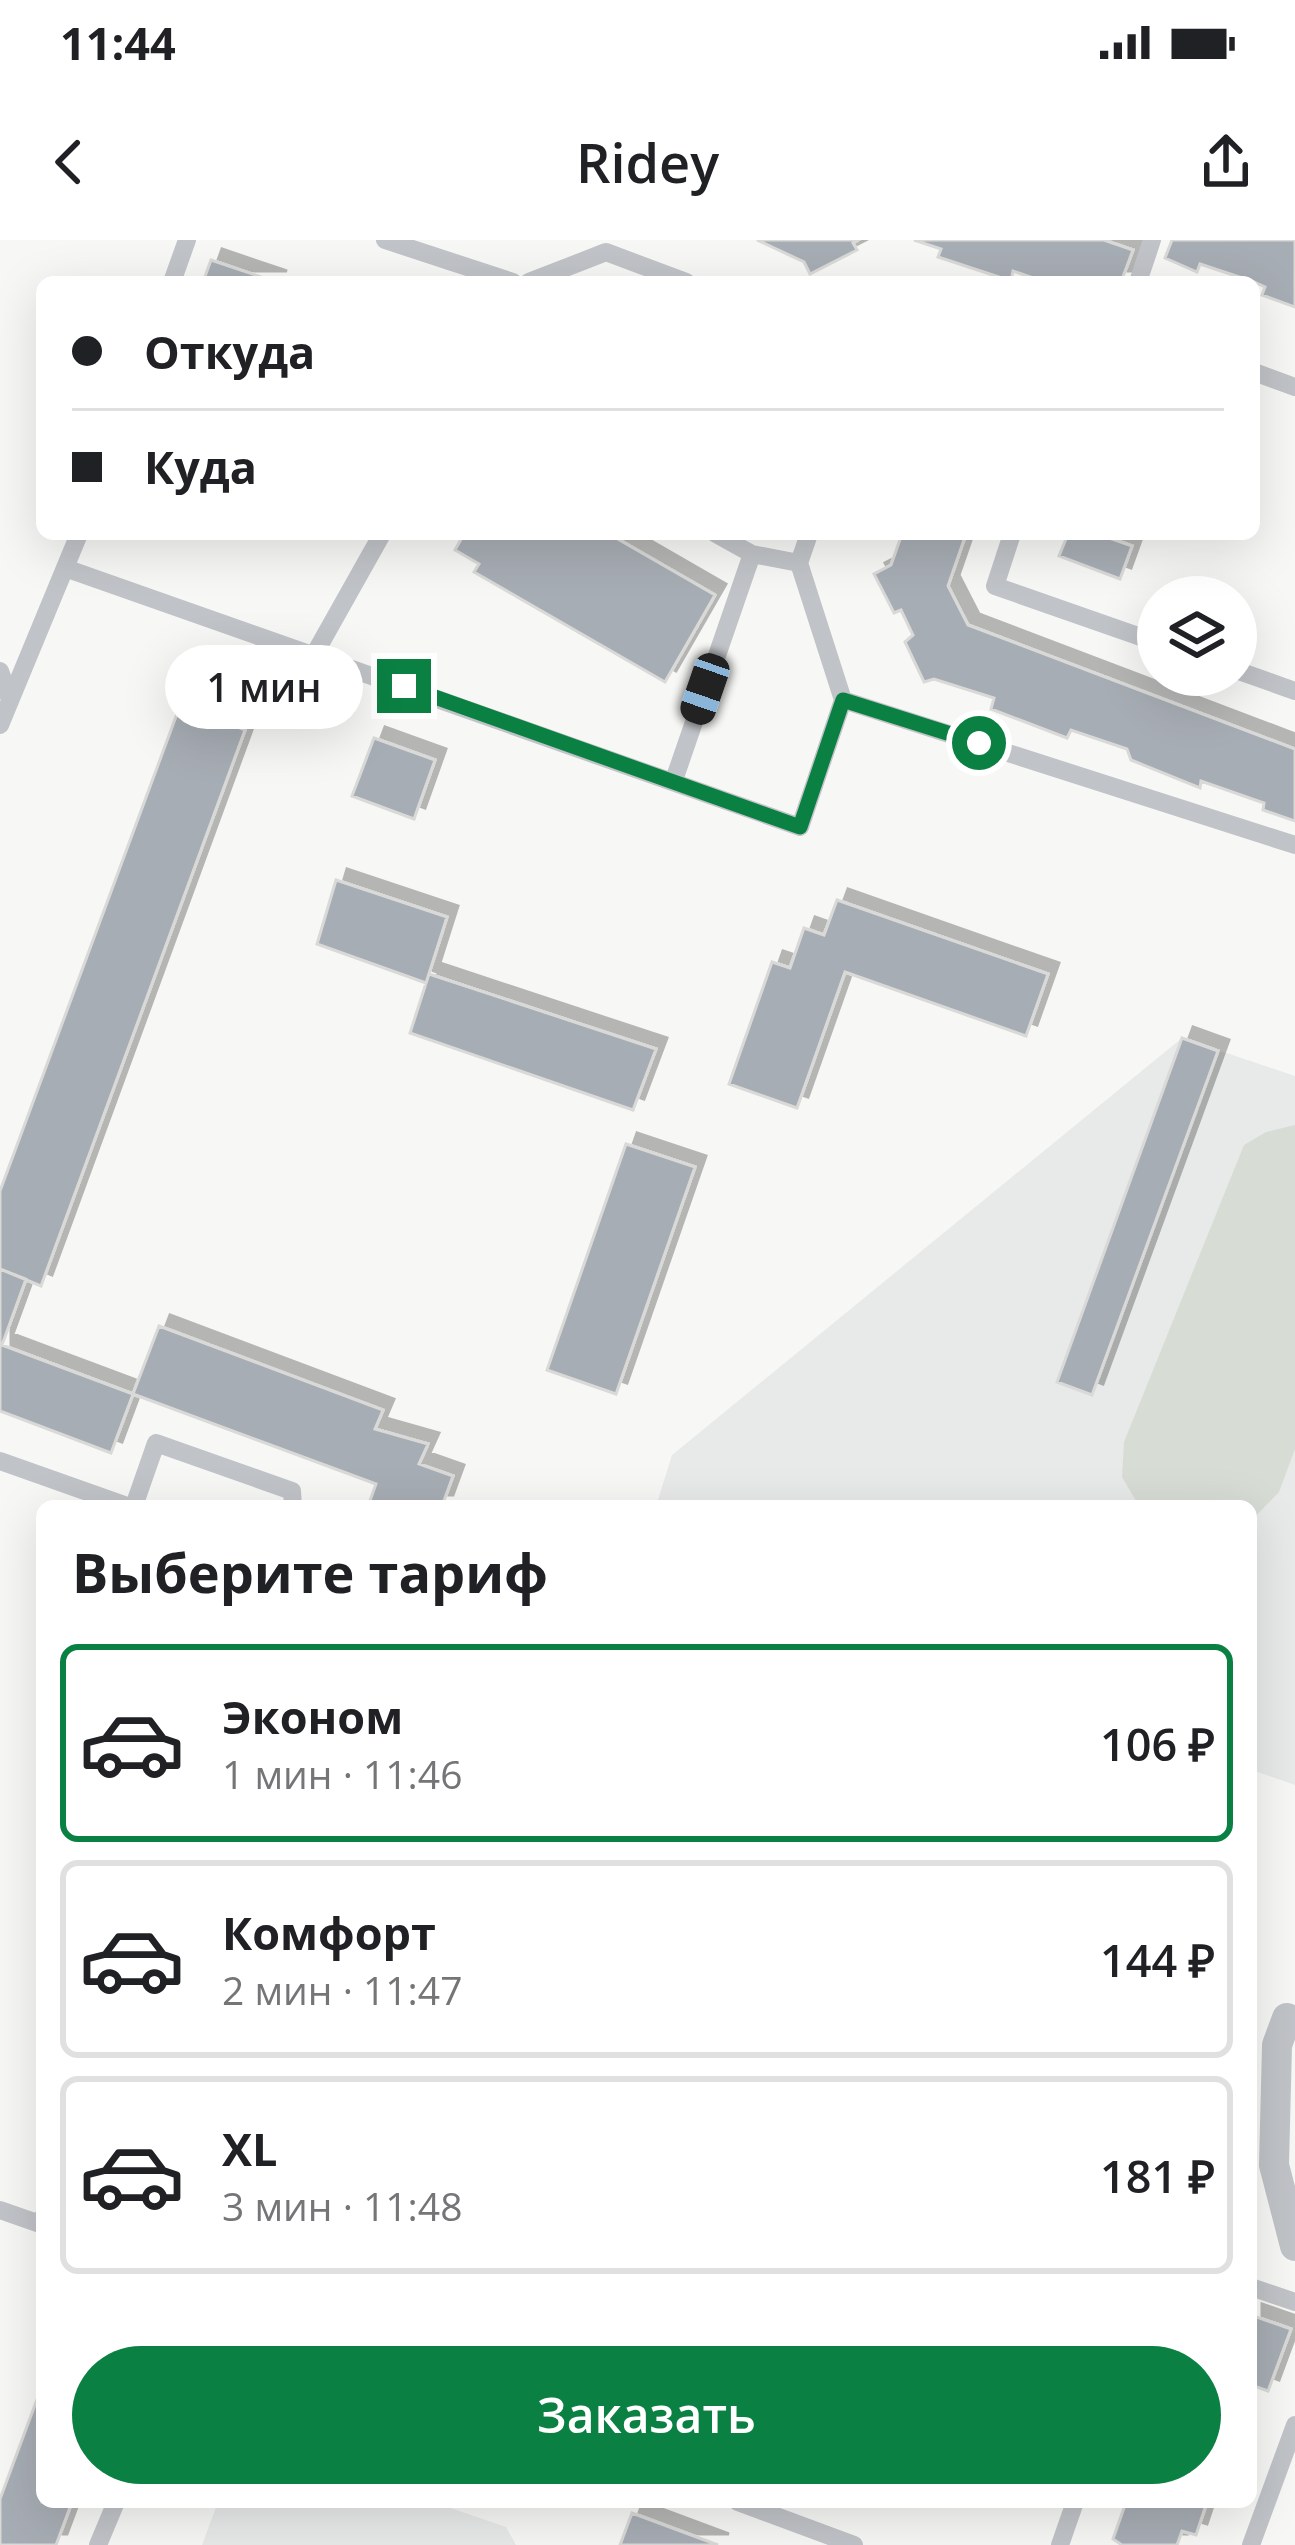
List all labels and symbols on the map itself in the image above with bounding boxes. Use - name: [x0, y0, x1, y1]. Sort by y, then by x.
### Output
- callout: 1 мин: [164, 644, 362, 728]
- car: [676, 649, 734, 729]
- route end: [377, 659, 431, 713]
- route start: [952, 716, 1006, 770]

